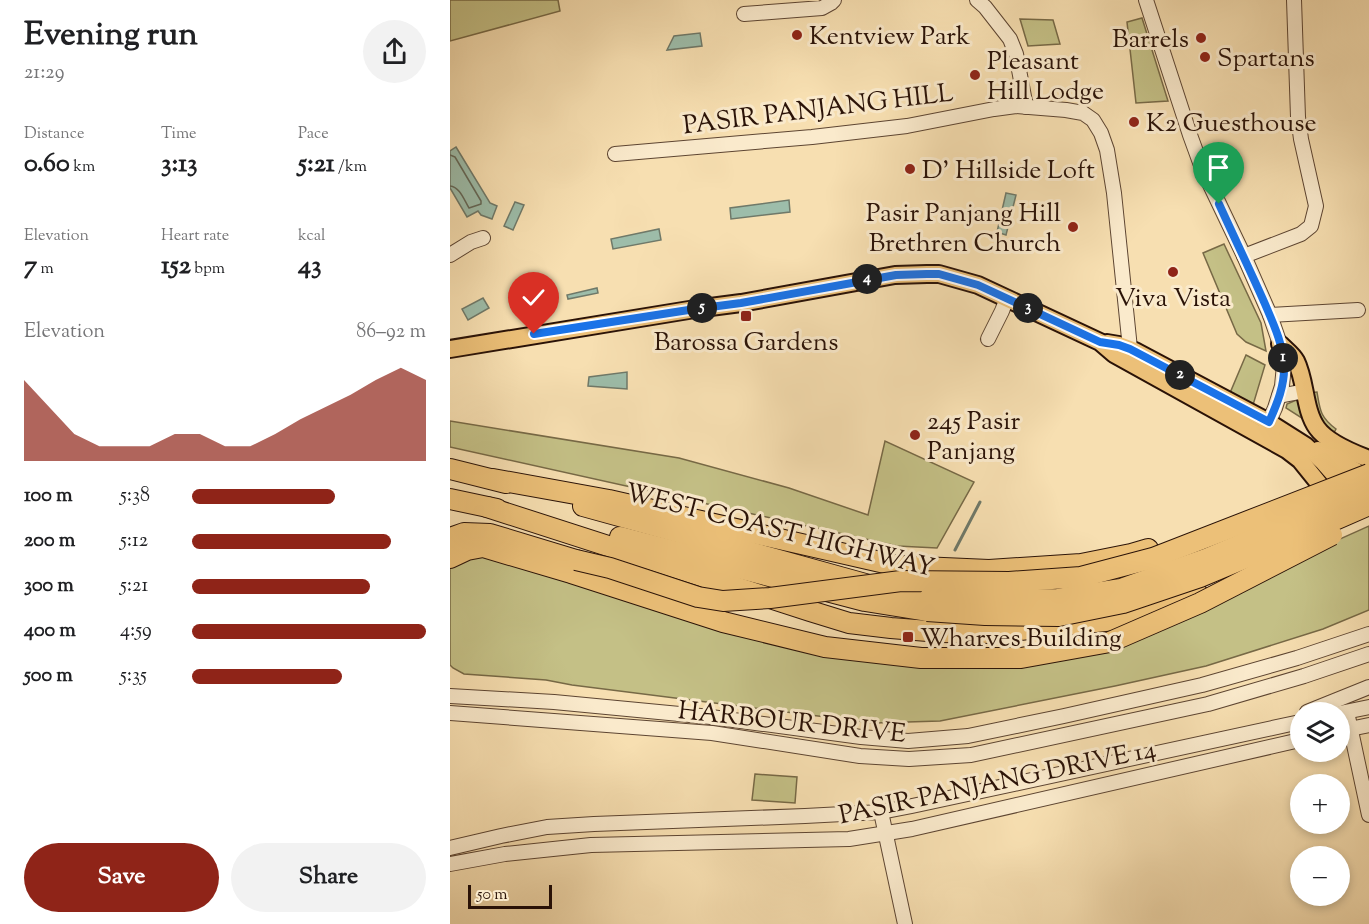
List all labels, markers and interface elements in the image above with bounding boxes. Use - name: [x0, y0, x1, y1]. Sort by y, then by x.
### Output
- text: Evening run: [24, 12, 198, 60]
- place label: Kentview Park: [809, 19, 970, 56]
- button: share: [363, 20, 426, 83]
- place label: Barrels: [1112, 22, 1189, 59]
- marker: Kentview Park: [790, 28, 804, 42]
- marker: Barrels: [1194, 31, 1208, 45]
- place label: Spartans: [1217, 41, 1315, 78]
- place label: Pleasant Hill Lodge: [987, 44, 1104, 111]
- marker: Spartans: [1198, 50, 1212, 64]
- text: 21:29: [24, 59, 64, 88]
- marker: Pleasant Hill Lodge: [968, 68, 982, 82]
- street label: PASIR PANJANG HILL: [681, 76, 956, 145]
- place label: K2 Guesthouse: [1146, 106, 1317, 143]
- marker: K2 Guesthouse: [1127, 115, 1141, 129]
- text: Distance: [24, 123, 84, 146]
- text: Time: [161, 123, 197, 146]
- text: Pace: [298, 123, 329, 146]
- pin: [1193, 142, 1244, 204]
- text: 0.60: [24, 146, 70, 183]
- text: 3:13: [161, 146, 198, 183]
- text: 5:21: [298, 146, 335, 183]
- icon: arrive: [1202, 151, 1235, 184]
- place label: D' Hillside Loft: [922, 153, 1095, 190]
- text: km: [70, 156, 95, 179]
- text: /km: [335, 156, 367, 179]
- marker: D' Hillside Loft: [903, 162, 917, 176]
- place label: Pasir Panjang Hill Brethren Church: [866, 196, 1061, 263]
- marker: Pasir Panjang Hill Brethren Church: [1066, 220, 1080, 234]
- text: Elevation: [24, 225, 89, 248]
- text: Heart rate: [161, 225, 229, 248]
- text: kcal: [298, 225, 326, 248]
- text: 7: [24, 248, 37, 285]
- text: 152: [161, 248, 191, 285]
- text: 43: [298, 248, 322, 285]
- text: m: [37, 258, 54, 281]
- text: bpm: [191, 258, 225, 281]
- pin: 4: [852, 264, 882, 294]
- marker: Viva Vista: [1166, 265, 1180, 279]
- text: 4: [863, 267, 871, 290]
- pin: [508, 272, 559, 334]
- icon: check: [517, 281, 550, 314]
- place label: Viva Vista: [1115, 281, 1231, 318]
- pin: 5: [687, 293, 717, 323]
- pin: 3: [1013, 293, 1043, 323]
- text: 5: [699, 296, 705, 319]
- text: 3: [1025, 296, 1031, 319]
- marker: Barossa Gardens: [739, 309, 753, 323]
- text: Elevation: [24, 318, 105, 347]
- text: 86–92 m: [356, 318, 426, 347]
- place label: Barossa Gardens: [654, 325, 838, 362]
- pin: 1: [1268, 343, 1298, 373]
- text: 1: [1280, 346, 1286, 369]
- pin: 2: [1165, 360, 1195, 390]
- text: 2: [1176, 363, 1184, 386]
- place label: 245 Pasir Panjang: [927, 404, 1020, 471]
- marker: 245 Pasir Panjang: [908, 428, 922, 442]
- street label: WEST COAST HIGHWAY: [621, 475, 938, 588]
- text: 100 m: [24, 482, 73, 511]
- text: 5:38: [120, 482, 150, 511]
- text: 200 m: [24, 527, 75, 556]
- text: 5:12: [120, 527, 148, 556]
- text: 300 m: [24, 572, 74, 601]
- text: 5:21: [120, 572, 148, 601]
- text: 400 m: [24, 617, 76, 646]
- text: 4:59: [120, 617, 152, 646]
- place label: Wharves Building: [920, 621, 1122, 658]
- marker: Wharves Building: [901, 630, 915, 644]
- text: 500 m: [24, 662, 73, 691]
- text: 5:35: [120, 662, 147, 691]
- street label: HARBOUR DRIVE: [676, 693, 908, 754]
- map controls: [1290, 702, 1350, 906]
- button: layers: [1290, 702, 1350, 762]
- street label: PASIR PANJANG DRIVE 14: [835, 732, 1160, 835]
- button: +: [1290, 774, 1350, 834]
- button: Save: [24, 843, 219, 912]
- button: Share: [231, 843, 426, 912]
- button: −: [1290, 846, 1350, 906]
- scale bar: [468, 882, 552, 910]
- text: 50 m: [477, 884, 508, 907]

